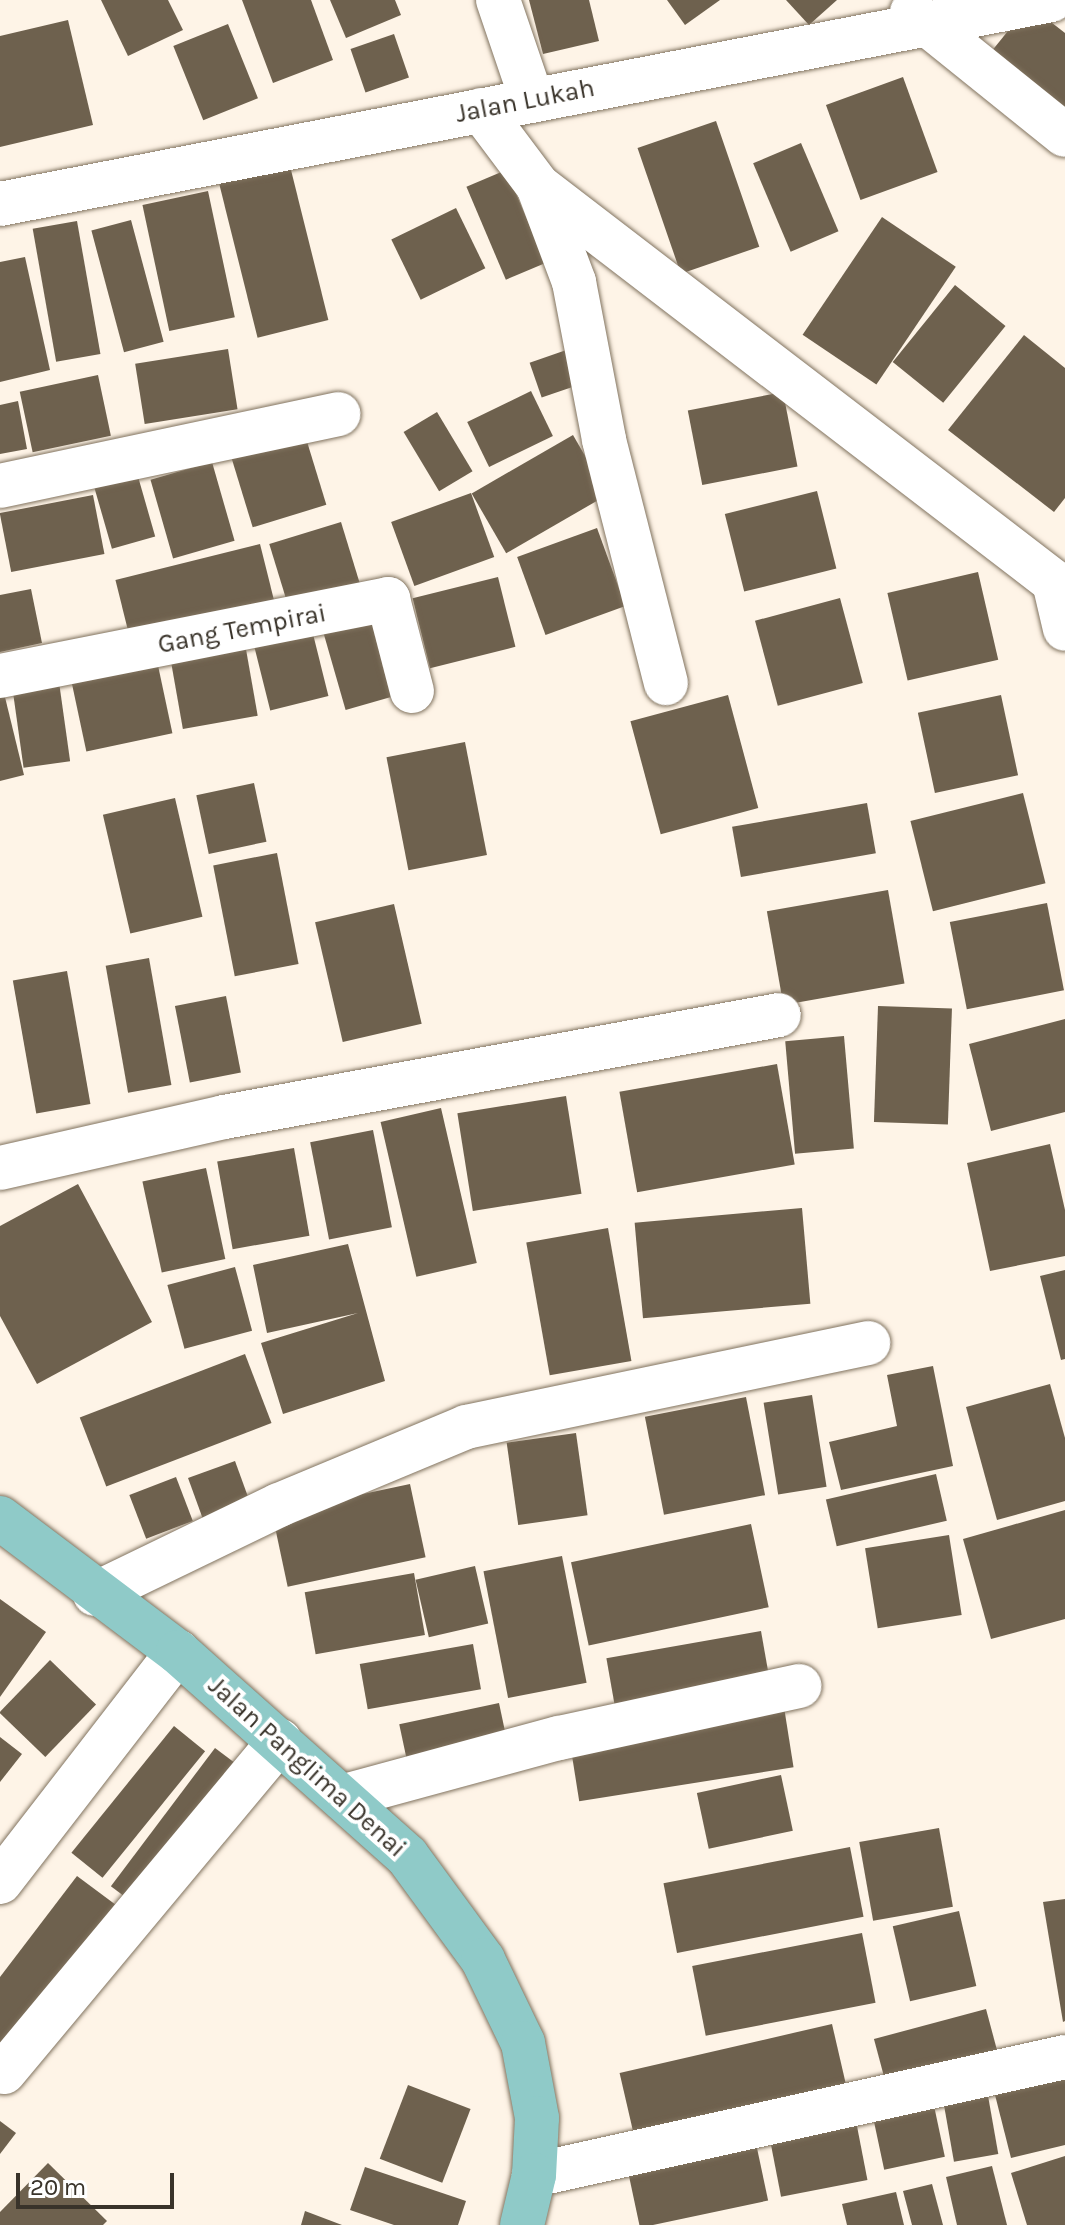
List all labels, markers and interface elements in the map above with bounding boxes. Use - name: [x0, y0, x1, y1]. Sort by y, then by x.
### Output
- street label: Jalan Lukah: [453, 72, 597, 130]
- street label: Gang Tempirai: [155, 597, 329, 661]
- street label: Jalan Panglima Denai: [202, 1670, 412, 1864]
- scale bar: [20, 2157, 178, 2207]
- text: 20 m: [30, 2173, 86, 2201]

